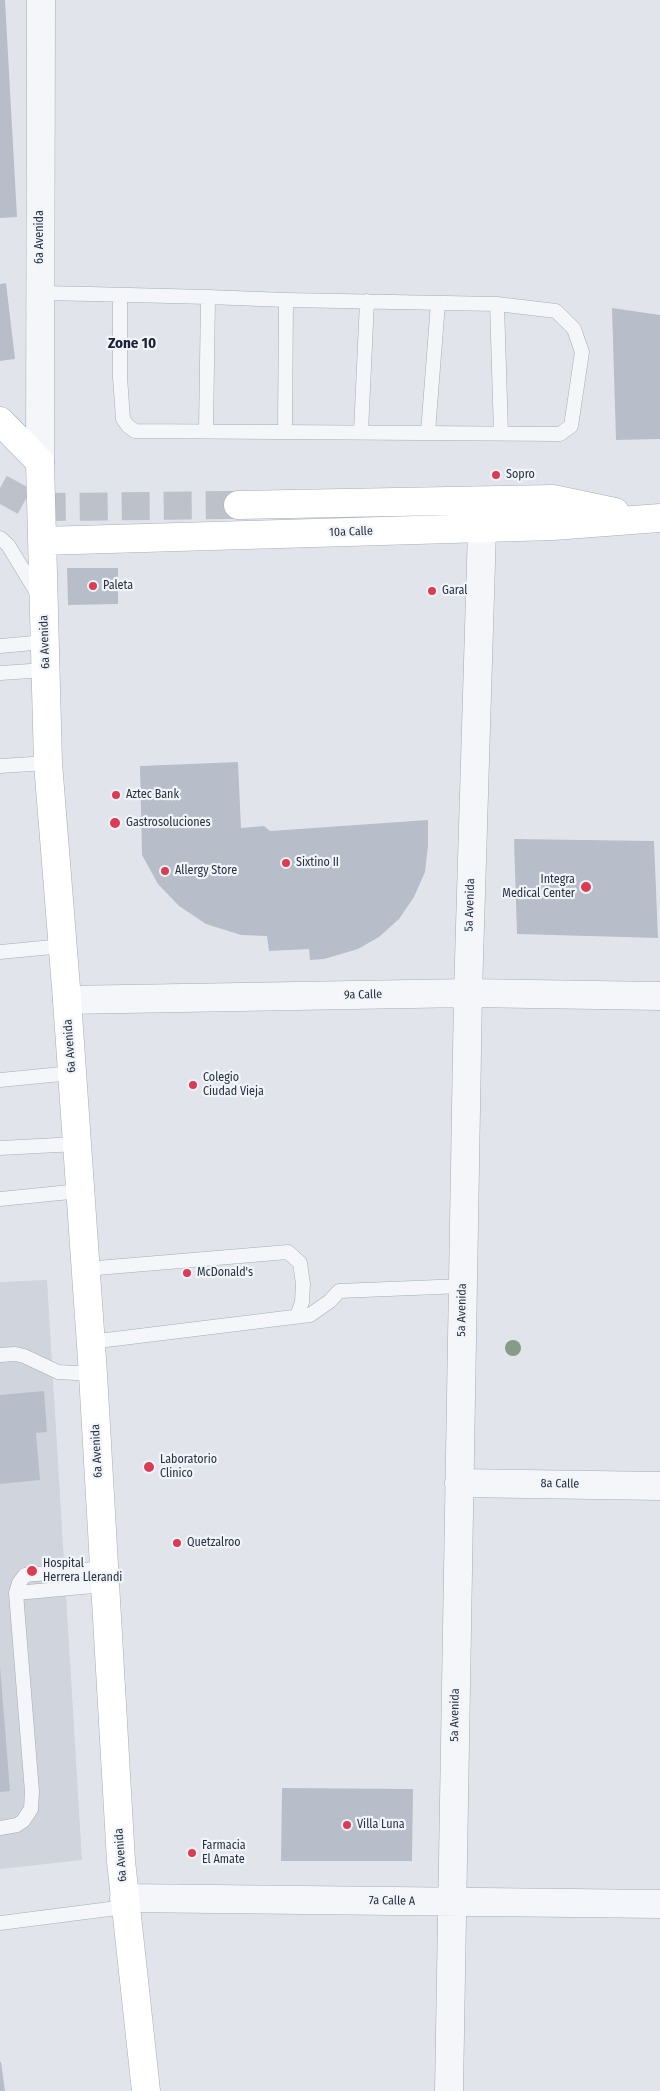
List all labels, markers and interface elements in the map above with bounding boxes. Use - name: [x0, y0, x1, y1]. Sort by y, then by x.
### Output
- street label: 6a Avenida: [33, 210, 47, 264]
- district label: Zone 10: [108, 335, 156, 353]
- place label: Sopro: [506, 468, 535, 482]
- marker: Sopro: [490, 469, 502, 481]
- street label: 10a Calle: [329, 524, 373, 540]
- place label: Paleta: [103, 579, 133, 593]
- marker: Paleta: [87, 580, 99, 592]
- place label: Garal: [442, 584, 467, 598]
- marker: Garal: [426, 585, 438, 597]
- street label: 6a Avenida: [37, 615, 53, 669]
- place label: Aztec Bank: [126, 788, 179, 802]
- marker: Aztec Bank: [110, 789, 122, 801]
- marker: Gastrosoluciones: [108, 816, 122, 830]
- place label: Gastrosoluciones: [126, 816, 211, 830]
- place label: Sixtino II: [296, 856, 339, 870]
- marker: Sixtino II: [280, 857, 292, 869]
- place label: Allergy Store: [175, 864, 237, 878]
- marker: Allergy Store: [159, 865, 171, 877]
- place label: Integra Medical Center: [502, 873, 575, 901]
- street label: 5a Avenida: [462, 878, 478, 932]
- marker: Integra Medical Center: [579, 880, 593, 894]
- street label: 9a Calle: [344, 987, 382, 1003]
- street label: 6a Avenida: [61, 1019, 79, 1073]
- place label: Colegio Ciudad Vieja: [203, 1071, 264, 1099]
- marker: Colegio Ciudad Vieja: [187, 1079, 199, 1091]
- place label: McDonald's: [197, 1266, 253, 1280]
- marker: McDonald's: [181, 1267, 193, 1279]
- street label: 5a Avenida: [454, 1283, 470, 1337]
- street label: 6a Avenida: [88, 1424, 106, 1478]
- place label: Laboratorio Clinico: [160, 1453, 217, 1481]
- marker: Laboratorio Clinico: [142, 1460, 156, 1474]
- street label: 8a Calle: [541, 1476, 579, 1492]
- place label: Quetzalroo: [187, 1536, 241, 1550]
- marker: Quetzalroo: [171, 1537, 183, 1549]
- place label: Hospital Herrera Llerandi: [43, 1557, 122, 1585]
- marker: Hospital Herrera Llerandi: [25, 1564, 39, 1578]
- street label: 5a Avenida: [447, 1688, 463, 1742]
- place label: Villa Luna: [357, 1818, 405, 1832]
- marker: Villa Luna: [341, 1819, 353, 1831]
- street label: 6a Avenida: [112, 1828, 130, 1882]
- place label: Farmacia El Amate: [202, 1839, 246, 1867]
- marker: Farmacia El Amate: [186, 1847, 198, 1859]
- street label: 7a Calle A: [369, 1893, 415, 1909]

